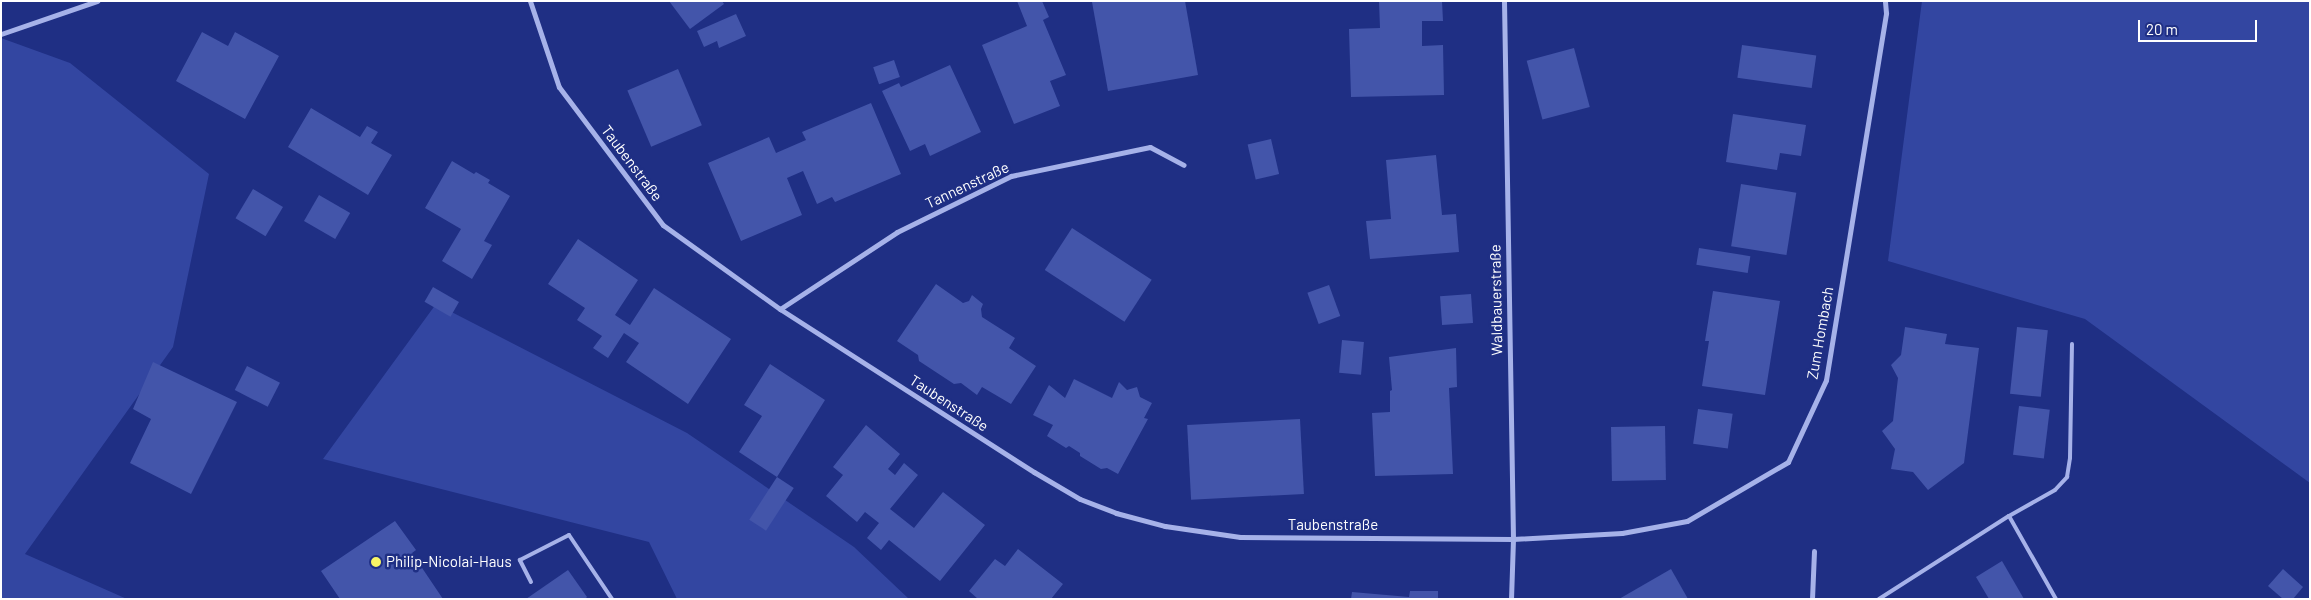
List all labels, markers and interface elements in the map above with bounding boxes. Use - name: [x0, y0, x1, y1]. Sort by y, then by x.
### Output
- scale bar: [2141, 10, 2260, 42]
- text: 20 m: [2146, 20, 2178, 38]
- street label: Taubenstraße: [598, 122, 666, 204]
- street label: Tannenstraße: [922, 158, 1012, 212]
- street label: Waldbauerstraße: [1486, 244, 1506, 356]
- street label: Zum Hombach: [1803, 285, 1837, 381]
- street label: Taubenstraße: [906, 371, 992, 435]
- street label: Taubenstraße: [1288, 516, 1378, 534]
- place label: Philip-Nicolai-Haus: [386, 553, 512, 571]
- marker: Philip-Nicolai-Haus: [370, 556, 382, 568]

